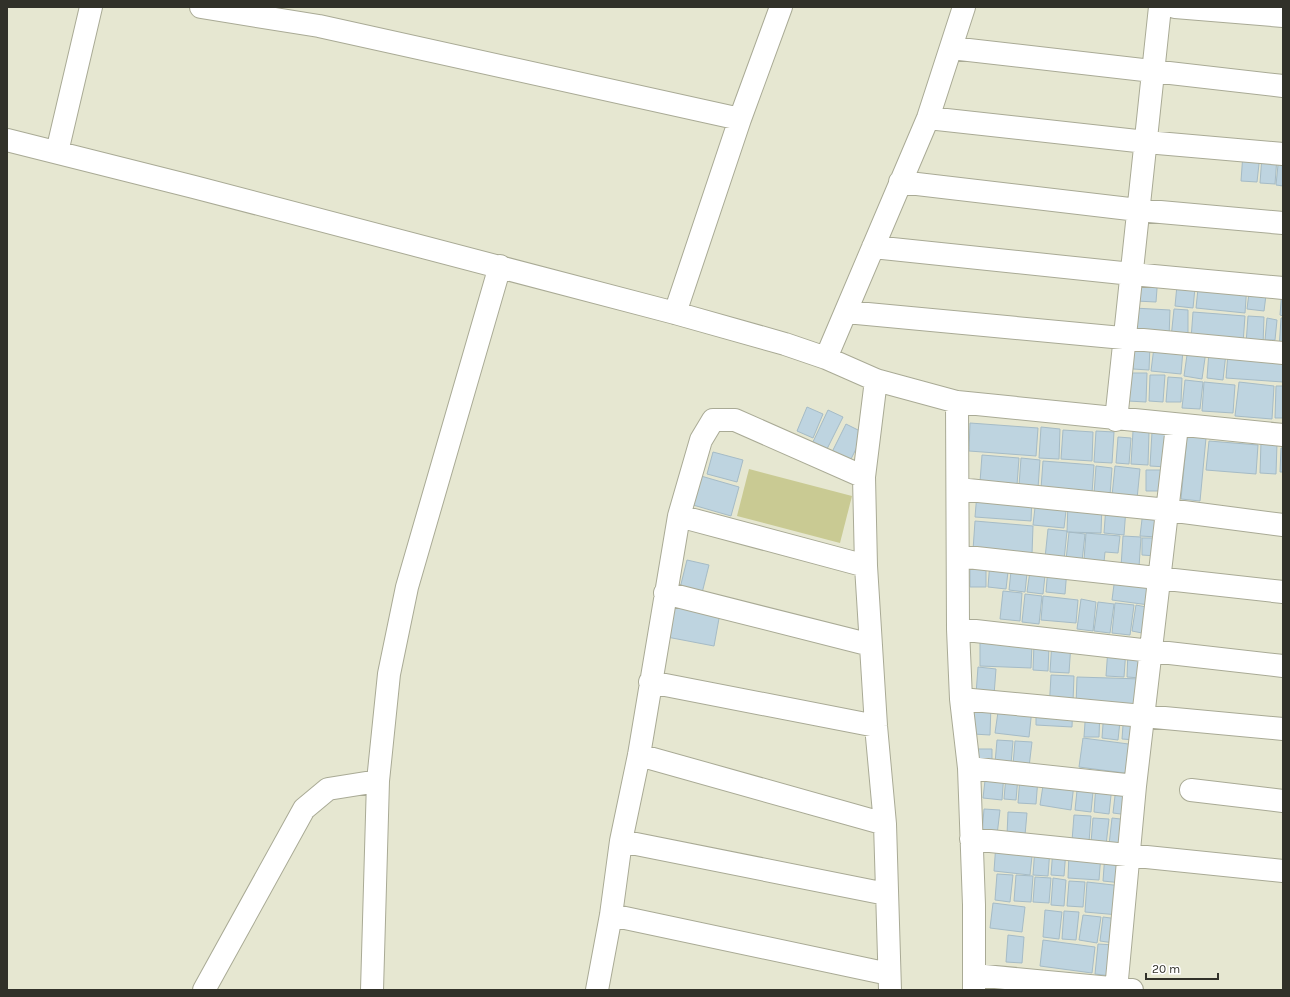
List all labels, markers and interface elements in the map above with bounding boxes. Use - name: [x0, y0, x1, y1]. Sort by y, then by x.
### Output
- scale bar: [1146, 955, 1218, 981]
- text: 20 m: [1152, 962, 1180, 976]

